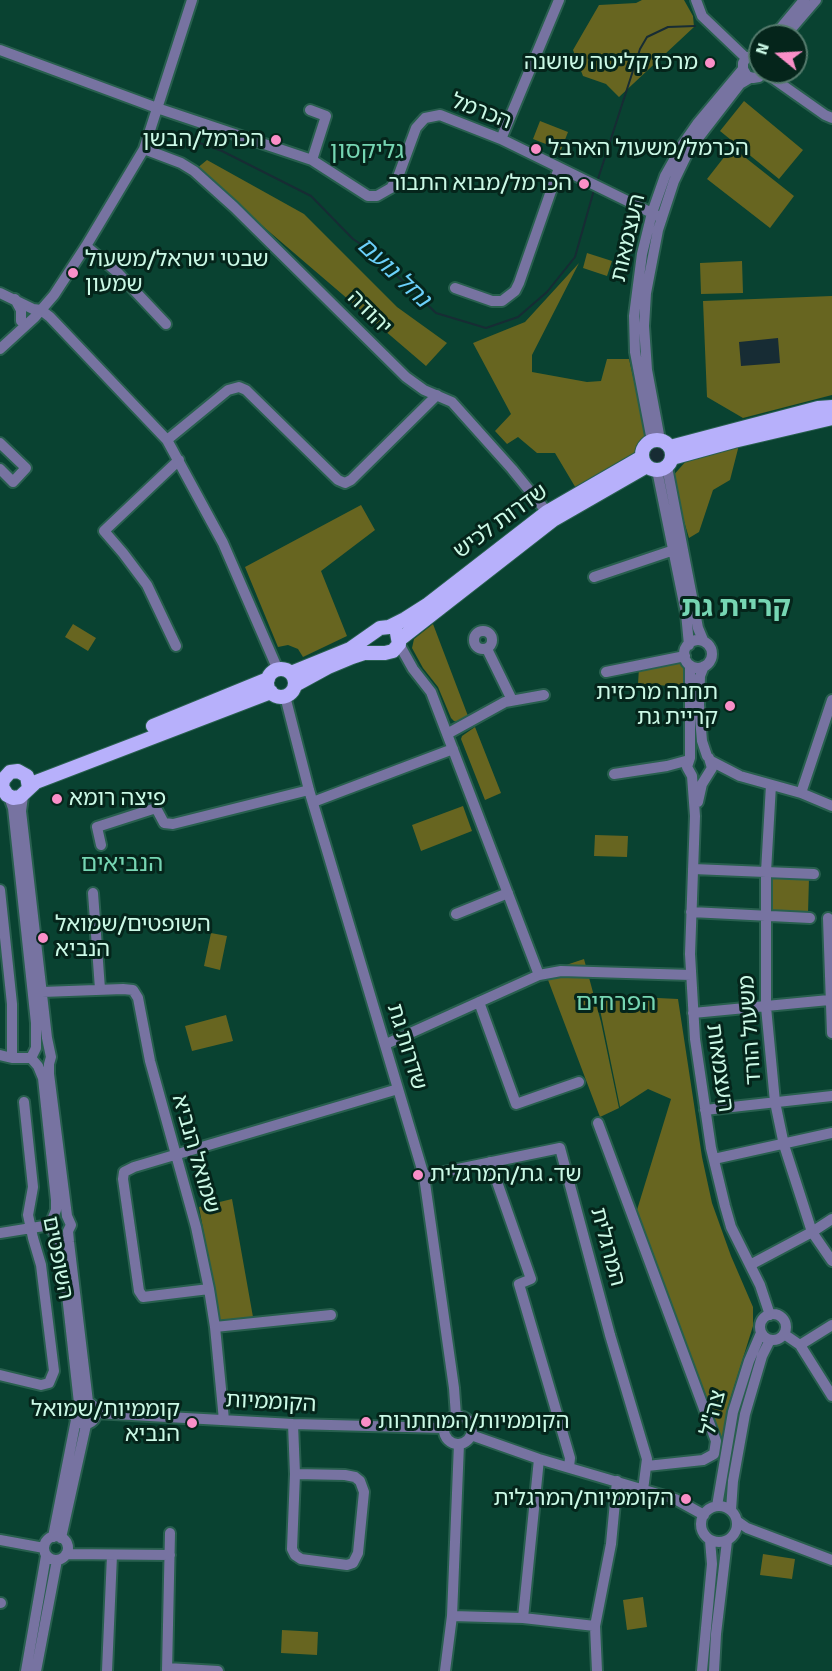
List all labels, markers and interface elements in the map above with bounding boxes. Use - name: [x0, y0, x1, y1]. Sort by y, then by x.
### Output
- north arrow: [748, 24, 808, 84]
- text: N: [752, 41, 774, 57]
- place label: מרכז קליטה שושנה: [524, 50, 698, 76]
- marker: מרכז קליטה שושנה: [703, 56, 717, 70]
- street label: הכרמל: [447, 88, 515, 136]
- place label: הכרמל/הבשן: [143, 127, 264, 153]
- marker: הכרמל/הבשן: [269, 133, 283, 147]
- place label: הכרמל/משעול הארבל: [548, 136, 749, 162]
- district label: גליקסון: [330, 138, 404, 166]
- marker: הכרמל/משעול הארבל: [529, 142, 543, 156]
- place label: הכרמל/מבוא התבור: [388, 171, 572, 197]
- marker: הכרמל/מבוא התבור: [577, 177, 591, 191]
- street label: העצמאות: [606, 192, 652, 284]
- water label: נחל נועם: [350, 232, 436, 314]
- place label: שבטי ישראל/משעול שמעון: [85, 247, 269, 298]
- marker: שבטי ישראל/משעול שמעון: [66, 266, 80, 280]
- street label: יהודה: [341, 285, 397, 341]
- street label: שדרות לכיש: [449, 479, 553, 565]
- district label: קריית גת: [681, 592, 791, 626]
- place label: תחנה מרכזית קריית גת: [596, 680, 718, 732]
- marker: תחנה מרכזית קריית גת: [723, 699, 737, 713]
- place label: פיצה רומא: [69, 786, 166, 812]
- marker: פיצה רומא: [50, 792, 64, 806]
- district label: הנביאים: [81, 851, 163, 879]
- place label: השופטים/שמואל הנביא: [55, 912, 211, 963]
- marker: השופטים/שמואל הנביא: [36, 931, 50, 945]
- street label: משעול הורד: [734, 974, 768, 1086]
- district label: הפרחים: [576, 990, 656, 1018]
- street label: שדרות גת: [380, 1001, 432, 1093]
- street label: העצמאות: [700, 1022, 738, 1114]
- street label: שמואל הנביא: [165, 1092, 225, 1216]
- place label: שד. גת/המרגלית: [430, 1162, 581, 1188]
- marker: שד. גת/המרגלית: [411, 1168, 425, 1182]
- street label: המרגלית: [584, 1205, 630, 1289]
- street label: השופטים: [36, 1214, 78, 1302]
- street label: הקוממיות: [225, 1387, 317, 1419]
- street label: צה"ל: [696, 1388, 732, 1438]
- place label: קוממיות/שמואל הנביא: [31, 1397, 180, 1448]
- place label: הקוממיות/המחתרות: [378, 1409, 569, 1435]
- marker: הקוממיות/המחתרות: [359, 1415, 373, 1429]
- marker: קוממיות/שמואל הנביא: [185, 1416, 199, 1430]
- place label: הקוממיות/המרגלית: [493, 1486, 674, 1512]
- marker: הקוממיות/המרגלית: [679, 1492, 693, 1506]

